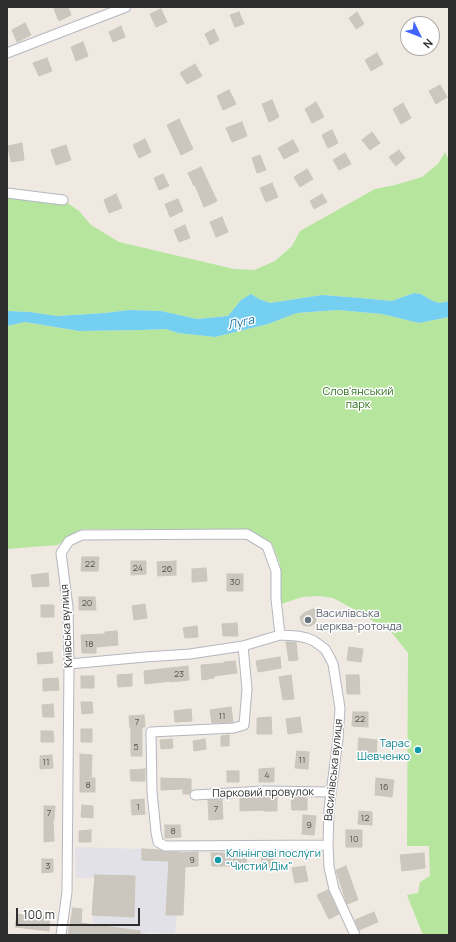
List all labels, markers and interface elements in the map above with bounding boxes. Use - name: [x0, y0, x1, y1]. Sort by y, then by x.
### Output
- north arrow: [400, 16, 440, 56]
- text: N: [420, 36, 437, 52]
- water label: Луга: [226, 313, 256, 333]
- park label: Слов'янський парк: [322, 385, 394, 411]
- house number: 22: [85, 559, 95, 569]
- house number: 24: [133, 563, 143, 573]
- house number: 26: [162, 564, 172, 574]
- house number: 30: [230, 577, 240, 587]
- street label: Київська вулиця: [58, 584, 76, 668]
- house number: 20: [82, 598, 92, 608]
- place label: Василівська церква-ротонда: [316, 607, 402, 633]
- marker: Василівська церква-ротонда: [303, 615, 313, 625]
- house number: 18: [85, 639, 93, 649]
- house number: 23: [174, 669, 184, 679]
- house number: 11: [218, 711, 226, 721]
- house number: 22: [355, 714, 365, 724]
- house number: 7: [135, 717, 139, 727]
- street label: Василівська вулиця: [322, 718, 346, 822]
- place label: Тарас Шевченко: [357, 737, 410, 763]
- house number: 5: [133, 742, 139, 752]
- marker: Тарас Шевченко: [413, 745, 423, 755]
- house number: 11: [298, 755, 306, 765]
- house number: 11: [42, 757, 50, 767]
- house number: 4: [264, 770, 270, 780]
- house number: 8: [85, 780, 91, 790]
- house number: 16: [379, 782, 389, 792]
- street label: Парковий провулок: [212, 786, 314, 800]
- house number: 1: [136, 802, 140, 812]
- house number: 7: [214, 804, 218, 814]
- house number: 7: [47, 808, 51, 818]
- house number: 12: [361, 813, 369, 823]
- house number: 9: [306, 820, 312, 830]
- house number: 8: [170, 826, 176, 836]
- house number: 10: [350, 834, 358, 844]
- place label: Клінінгові послуги "Чистий Дім": [226, 847, 321, 873]
- house number: 9: [189, 855, 195, 865]
- marker: Клінінгові послуги "Чистий Дім": [213, 855, 223, 865]
- house number: 3: [46, 861, 50, 871]
- scale bar: [18, 900, 142, 926]
- text: 100 m: [23, 906, 55, 923]

